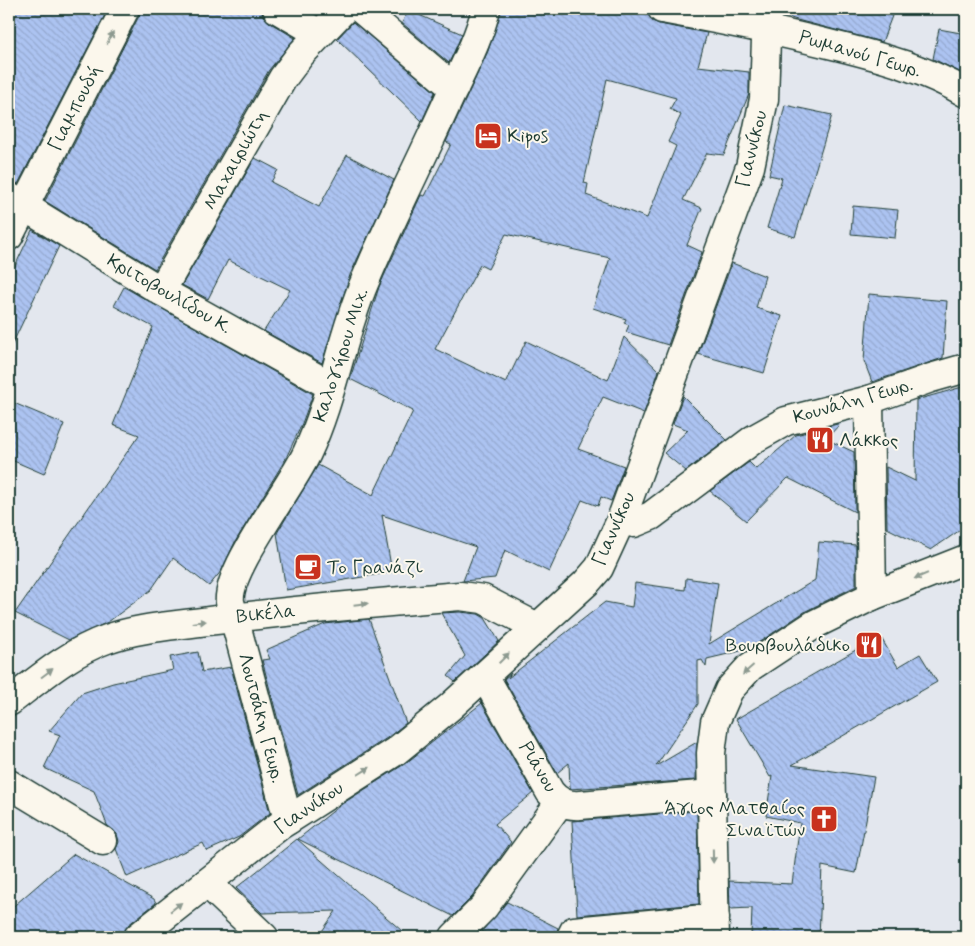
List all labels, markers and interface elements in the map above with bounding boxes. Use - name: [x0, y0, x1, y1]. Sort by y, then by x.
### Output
- street label: Ρωμανού Γεωρ.: [796, 25, 924, 83]
- one-way arrow: [106, 31, 114, 45]
- street label: Γιαμπουδή: [43, 60, 107, 156]
- street label: Μαχαιριώτη: [198, 105, 274, 215]
- street label: Γιαννίκου: [730, 108, 774, 190]
- hotel icon: Kipos: [473, 121, 503, 151]
- place label: Kipos: [507, 124, 548, 149]
- street label: Κριτοβουλίδου Κ.: [102, 248, 236, 340]
- street label: Καλογήρου Μιχ.: [308, 285, 374, 425]
- street label: Κουνάλη Γεωρ.: [790, 372, 916, 430]
- restaurant icon: Λάκκος: [805, 425, 835, 455]
- place label: Λάκκος: [839, 428, 898, 453]
- street label: Γιαννίκου: [587, 488, 641, 570]
- cafe icon: Το Γρανάζι: [293, 552, 323, 582]
- place label: Το Γρανάζι: [327, 555, 423, 580]
- one-way arrow: [913, 573, 928, 580]
- street label: Βικέλα: [235, 598, 297, 630]
- one-way arrow: [353, 600, 369, 608]
- one-way arrow: [191, 618, 207, 626]
- restaurant icon: Βουρβουλάδικο: [854, 630, 884, 660]
- place label: Βουρβουλάδικο: [726, 633, 850, 658]
- street label: Λουτσάκη Γεωρ.: [232, 650, 290, 786]
- one-way arrow: [498, 652, 510, 664]
- one-way arrow: [741, 664, 754, 675]
- one-way arrow: [41, 667, 54, 678]
- street label: Ριάνου: [513, 737, 563, 797]
- one-way arrow: [358, 767, 371, 776]
- street label: Γιαννίκου: [269, 776, 349, 840]
- place label: Άγιος Ματθαίος Σιναϊτών: [664, 796, 805, 843]
- church icon: Άγιος Ματθαίος Σιναϊτών: [809, 804, 839, 834]
- one-way arrow: [710, 849, 718, 865]
- one-way arrow: [169, 902, 182, 913]

